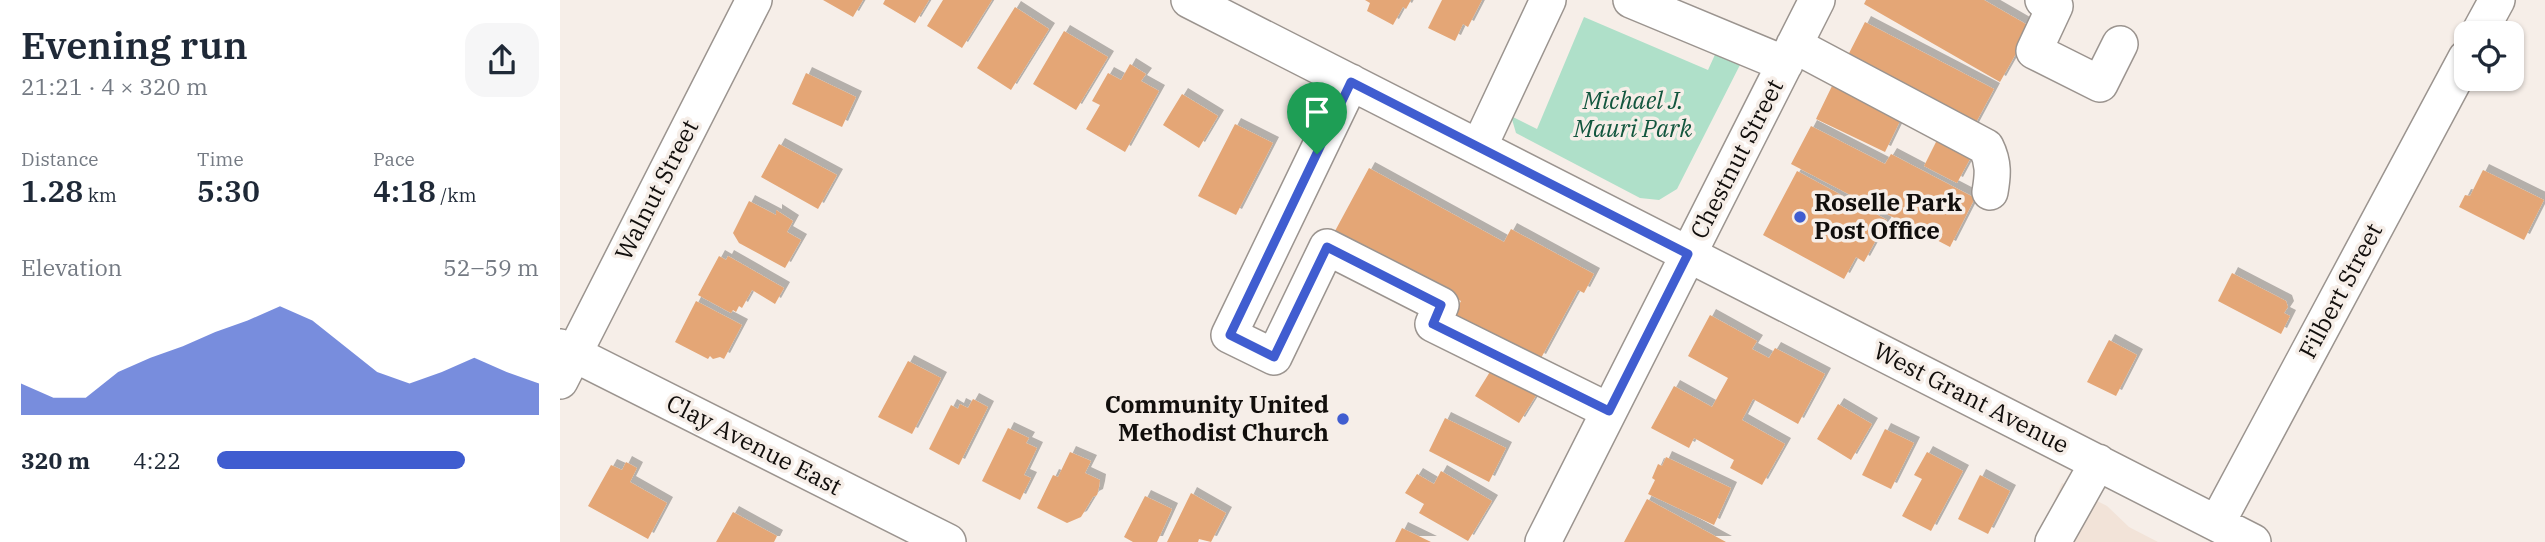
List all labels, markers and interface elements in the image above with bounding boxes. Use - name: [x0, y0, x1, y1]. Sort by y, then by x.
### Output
- text: Evening run: [21, 20, 248, 69]
- map controls: [2454, 21, 2524, 91]
- button: locate: [2454, 21, 2524, 91]
- button: share: [465, 23, 539, 97]
- text: 21:21 · 4 × 320 m: [21, 71, 208, 101]
- street label: Chestnut Street: [1682, 73, 1790, 244]
- pin: [1287, 82, 1347, 154]
- park label: Michael J. Mauri Park: [1573, 84, 1693, 144]
- icon: arrive: [1298, 93, 1336, 131]
- street label: Walnut Street: [607, 114, 705, 265]
- text: Distance: [21, 147, 99, 171]
- text: Time: [197, 147, 244, 171]
- text: Pace: [373, 147, 415, 171]
- text: 1.28: [21, 171, 83, 210]
- text: 5:30: [197, 171, 260, 210]
- text: 4:18: [373, 171, 436, 210]
- text: km: [83, 183, 117, 207]
- text: /km: [436, 183, 477, 207]
- place label: Roselle Park Post Office: [1814, 186, 1962, 246]
- marker: Roselle Park Post Office: [1792, 209, 1808, 225]
- street label: Filbert Street: [2291, 217, 2389, 364]
- text: Elevation: [21, 252, 122, 282]
- text: 52–59 m: [443, 252, 539, 282]
- street label: West Grant Avenue: [1868, 334, 2075, 460]
- street label: Clay Avenue East: [661, 386, 847, 502]
- place label: Community United Methodist Church: [1105, 388, 1329, 448]
- marker: Community United Methodist Church: [1335, 411, 1351, 427]
- text: 320 m: [21, 445, 90, 475]
- text: 4:22: [133, 445, 181, 475]

